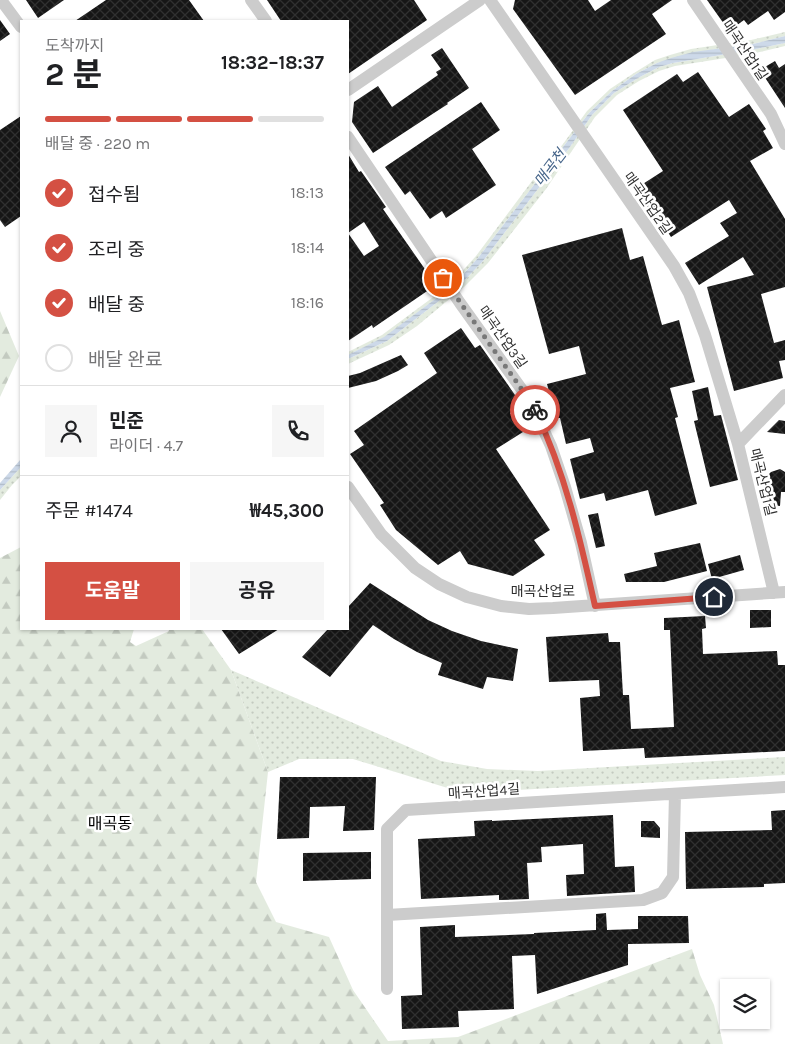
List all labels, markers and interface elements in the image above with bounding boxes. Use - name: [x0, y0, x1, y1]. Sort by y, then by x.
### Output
- street label: 매곡산업1길: [718, 17, 771, 84]
- text: 도착까지: [45, 36, 104, 55]
- text: 18:32–18:37: [221, 52, 324, 74]
- text: 2 분: [45, 56, 102, 93]
- text: 배달 중 · 220 m: [45, 134, 150, 153]
- water label: 매곡천: [530, 144, 571, 190]
- street label: 매곡산업2길: [620, 169, 675, 238]
- icon: check: [45, 179, 73, 207]
- text: 18:13: [290, 183, 324, 202]
- text: 접수됨: [88, 184, 140, 206]
- icon: check: [45, 234, 73, 262]
- text: 18:14: [291, 238, 324, 257]
- text: 조리 중: [88, 239, 145, 261]
- pin: [422, 257, 464, 299]
- icon: bag: [429, 264, 457, 292]
- icon: check: [45, 289, 73, 317]
- text: 18:16: [291, 293, 324, 312]
- text: 배달 중: [88, 294, 145, 316]
- street label: 매곡산업3길: [475, 303, 530, 372]
- text: 배달 완료: [88, 349, 162, 371]
- courier: [510, 385, 560, 435]
- icon: bike: [521, 396, 549, 424]
- button: person: [45, 405, 97, 457]
- button: phone: [272, 405, 324, 457]
- text: 민준: [109, 410, 144, 432]
- text: 라이더 · 4.7: [109, 436, 183, 455]
- street label: 매곡산업1길: [746, 447, 779, 518]
- text: 주문 #1474: [45, 500, 133, 522]
- text: ₩45,300: [250, 500, 324, 522]
- button: 도움말: [45, 562, 180, 620]
- button: 공유: [190, 562, 324, 620]
- pin: [693, 576, 735, 618]
- street label: 매곡산업로: [511, 583, 575, 600]
- icon: home: [700, 583, 728, 611]
- street label: 매곡산업4길: [447, 781, 521, 802]
- district label: 매곡동: [88, 814, 132, 833]
- map controls: [720, 979, 770, 1029]
- button: layers: [720, 979, 770, 1029]

